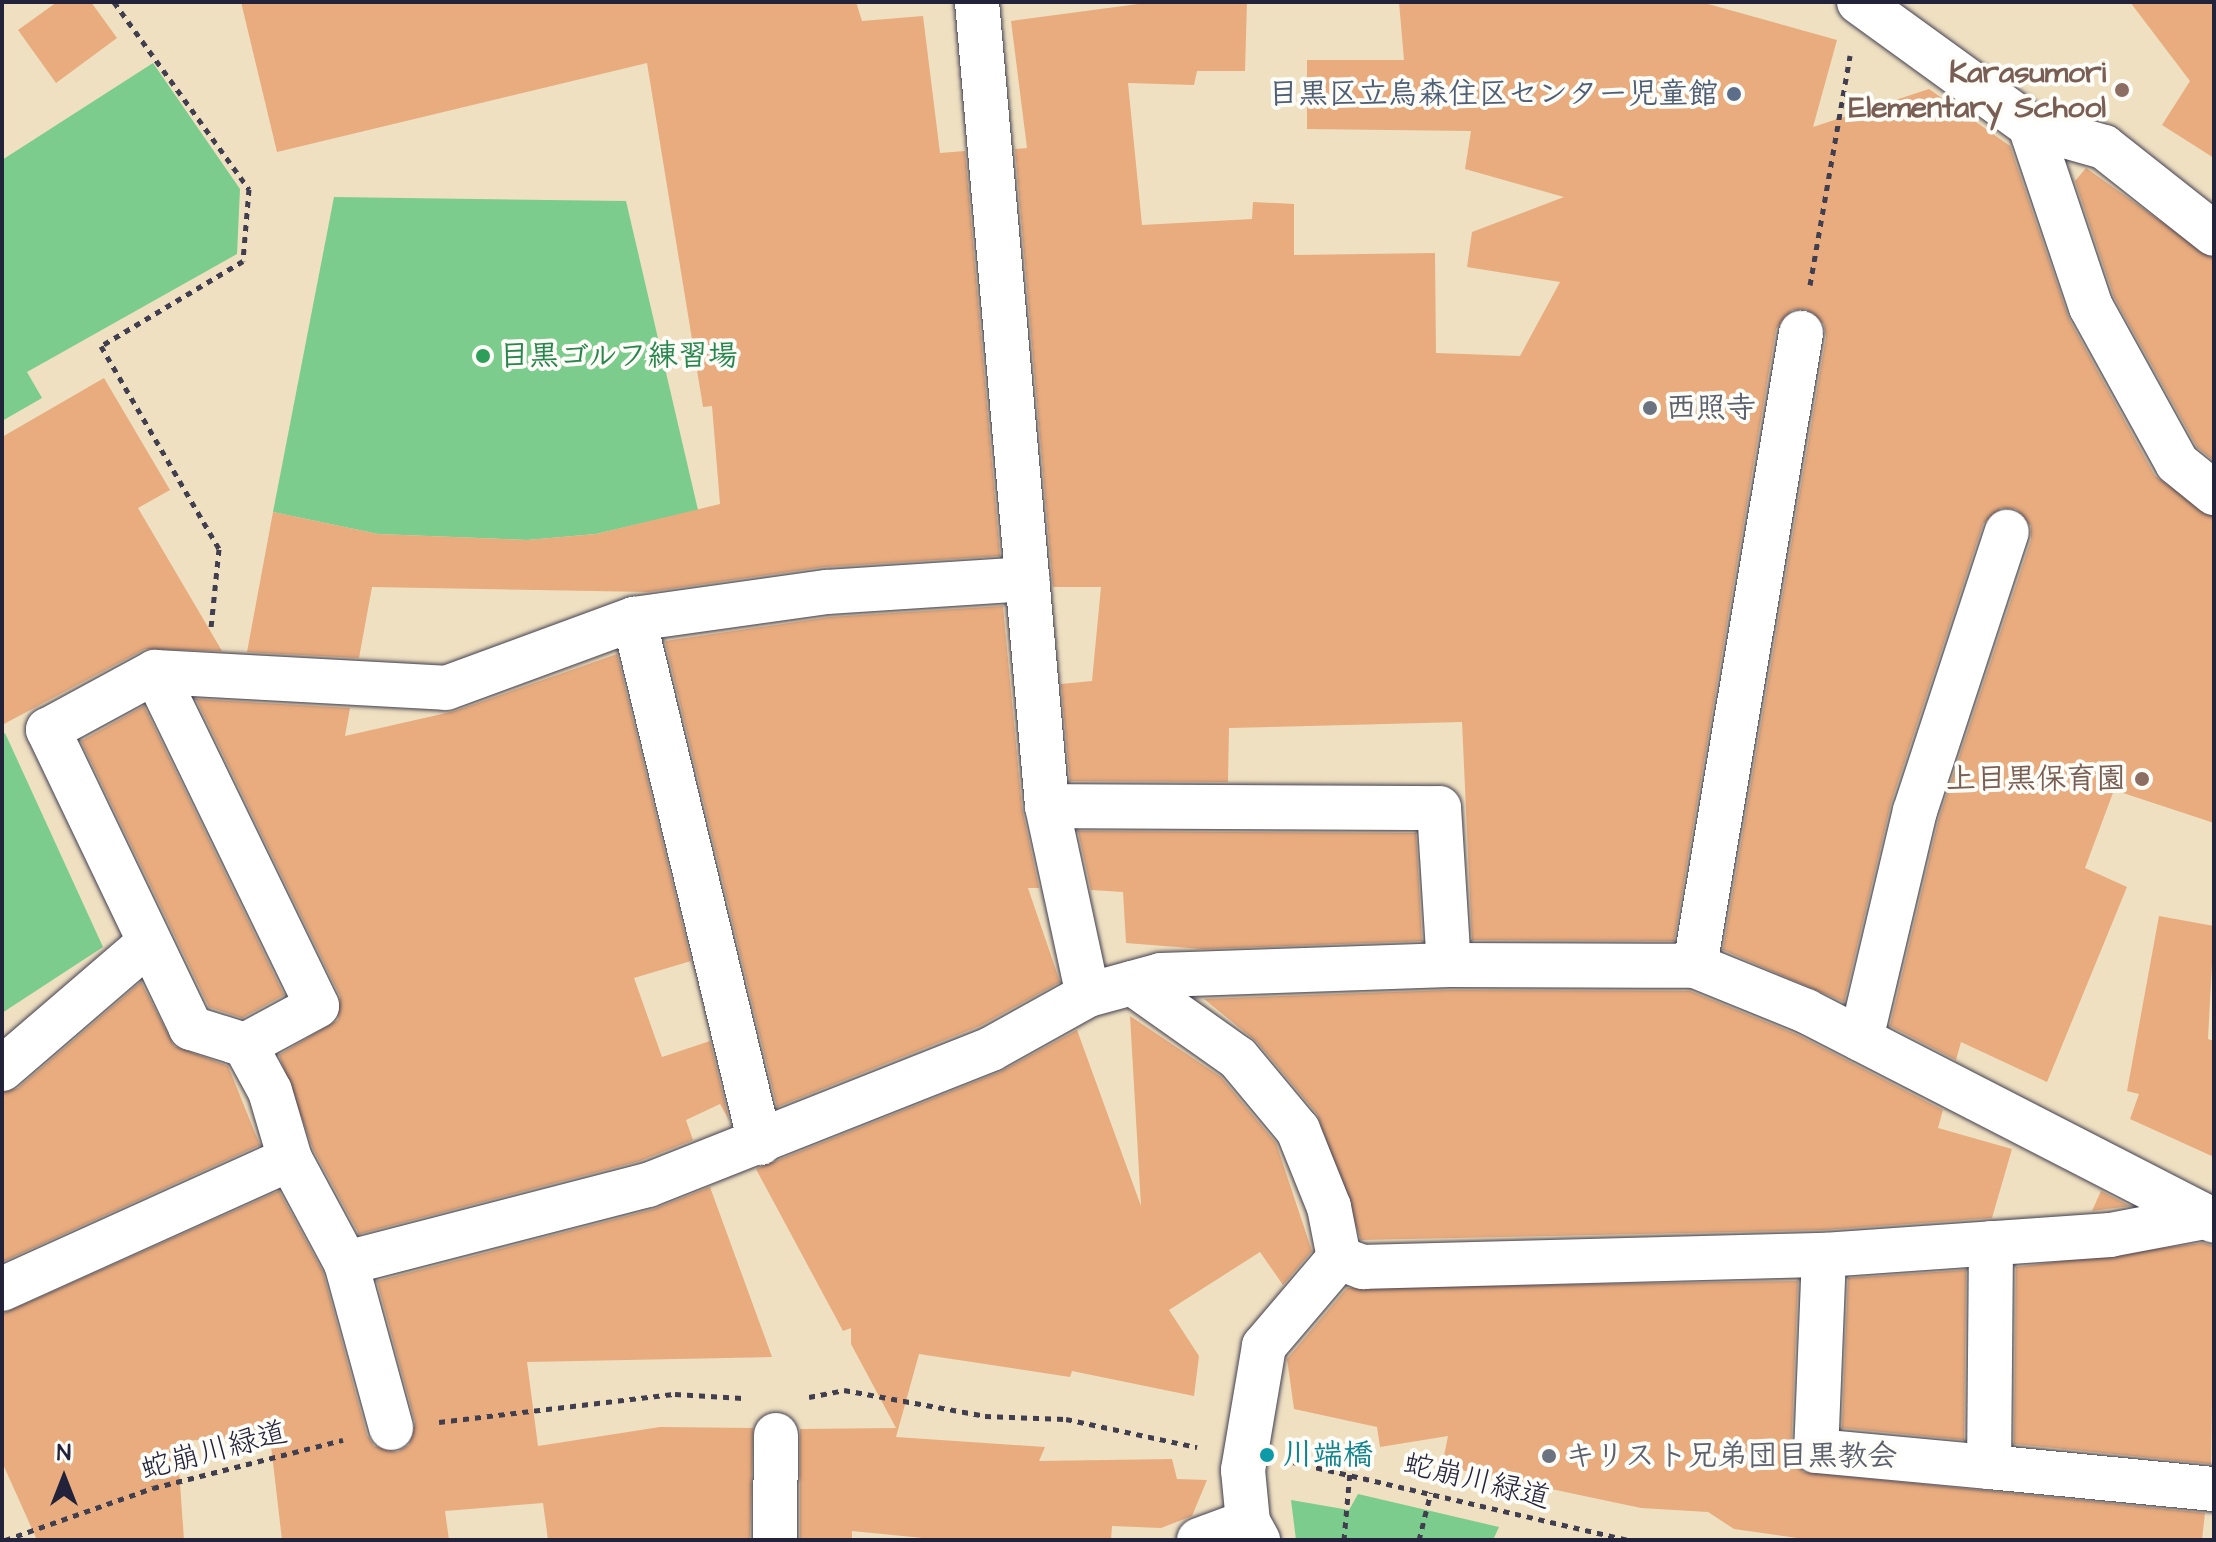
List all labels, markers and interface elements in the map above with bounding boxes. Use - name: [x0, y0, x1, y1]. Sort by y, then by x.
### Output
- place label: Karasumori Elementary School: [1849, 55, 2106, 126]
- place label: 目黒区立烏森住区センター児童館: [1268, 76, 1718, 112]
- marker: Karasumori Elementary School: [2113, 81, 2131, 99]
- marker: 目黒区立烏森住区センター児童館: [1725, 85, 1743, 103]
- place label: 目黒ゴルフ練習場: [499, 338, 739, 374]
- marker: 目黒ゴルフ練習場: [474, 347, 492, 365]
- place label: 西照寺: [1666, 390, 1756, 426]
- marker: 西照寺: [1641, 399, 1659, 417]
- place label: 上目黒保育園: [1946, 761, 2126, 797]
- marker: 上目黒保育園: [2133, 770, 2151, 788]
- street label: 蛇崩川緑道: [137, 1414, 291, 1488]
- place label: 川端橋: [1283, 1437, 1373, 1473]
- north arrow: [24, 1438, 104, 1518]
- text: N: [57, 1438, 71, 1469]
- place label: キリスト兄弟団目黒教会: [1565, 1438, 1895, 1474]
- street label: 蛇崩川緑道: [1400, 1445, 1554, 1517]
- marker: 川端橋: [1258, 1446, 1276, 1464]
- marker: キリスト兄弟団目黒教会: [1540, 1447, 1558, 1465]

